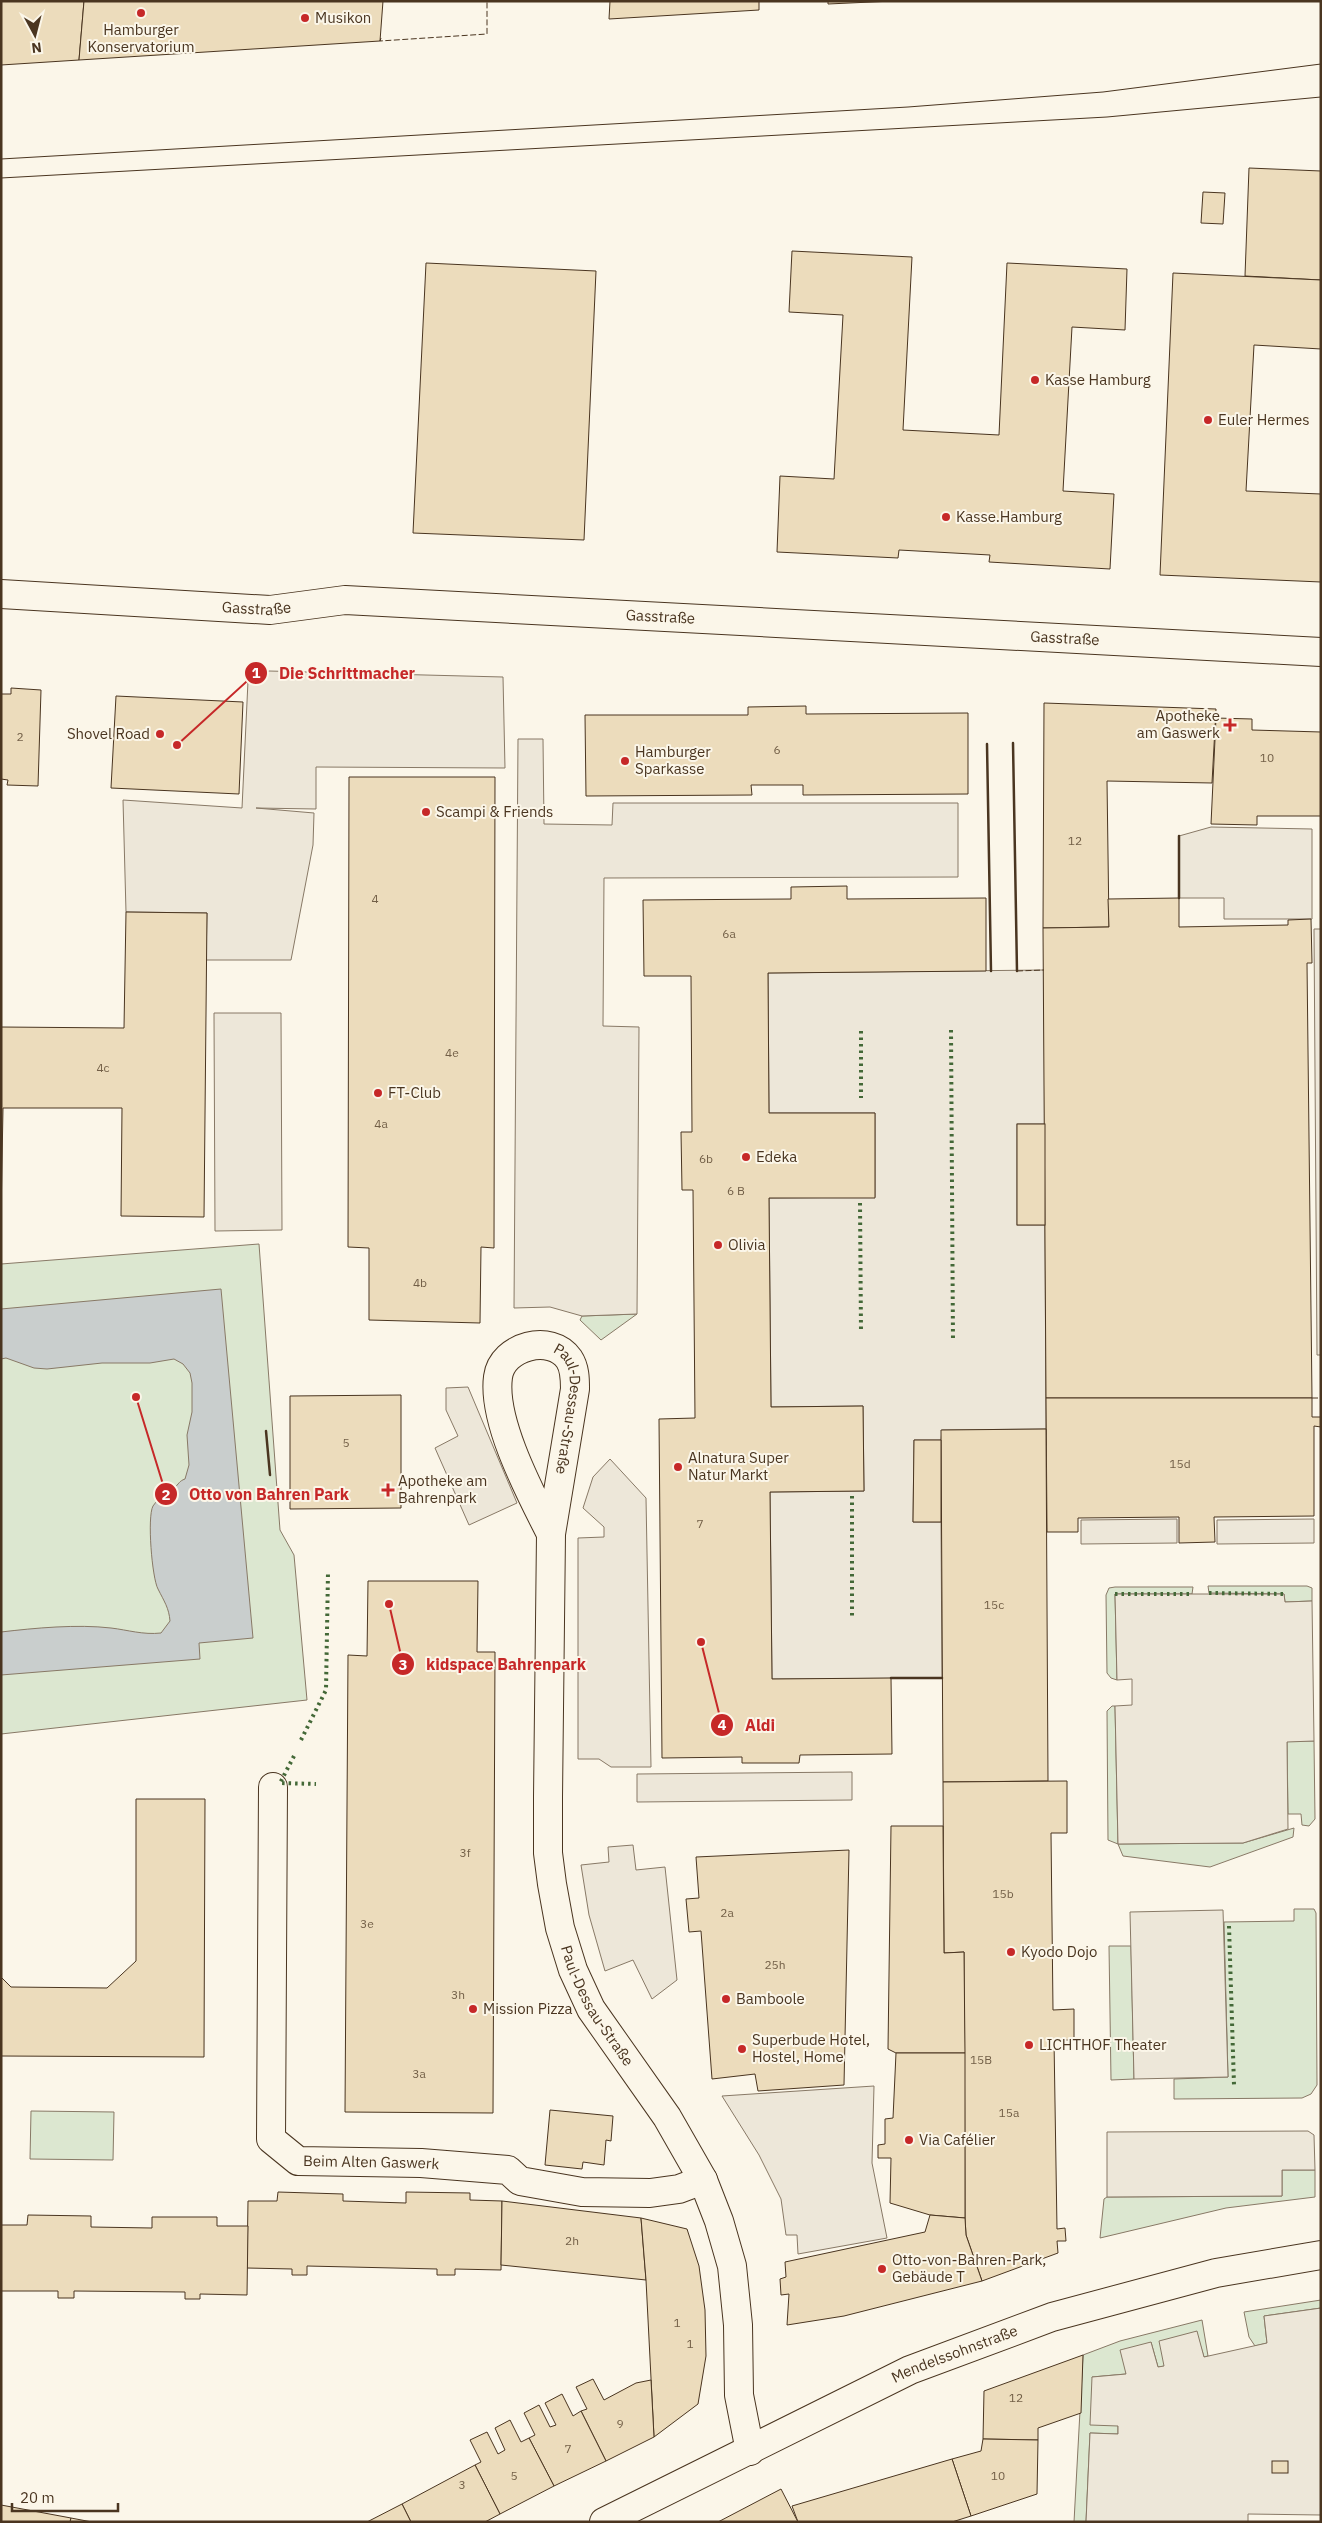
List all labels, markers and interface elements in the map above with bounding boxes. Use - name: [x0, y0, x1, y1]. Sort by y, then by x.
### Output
- marker: Hamburger Konservatorium: [135, 7, 147, 19]
- place label: Musikon: [315, 8, 371, 27]
- north arrow: [10, 10, 60, 60]
- marker: Musikon: [299, 12, 311, 24]
- place label: Hamburger Konservatorium: [88, 20, 194, 56]
- text: N: [30, 38, 43, 57]
- place label: Kasse Hamburg: [1045, 370, 1151, 389]
- marker: Kasse Hamburg: [1029, 374, 1041, 386]
- place label: Euler Hermes: [1218, 410, 1310, 429]
- marker: Euler Hermes: [1202, 414, 1214, 426]
- place label: Kasse.Hamburg: [956, 507, 1062, 526]
- marker: Kasse.Hamburg: [940, 511, 952, 523]
- street label: Gasstraße: [221, 597, 292, 619]
- street label: Gasstraße: [625, 605, 696, 628]
- street label: Gasstraße: [1030, 627, 1100, 649]
- callout: Die Schrittmacher: [244, 658, 425, 689]
- text: 1: [251, 663, 261, 682]
- text: Die Schrittmacher: [279, 663, 416, 683]
- place label: Apotheke am Gaswerk: [1137, 706, 1220, 742]
- marker: Apotheke am Gaswerk: [1224, 719, 1236, 731]
- place label: Shovel Road: [67, 724, 150, 743]
- marker: Shovel Road: [154, 728, 166, 740]
- house number: 2: [16, 729, 24, 744]
- place label: Hamburger Sparkasse: [635, 742, 711, 778]
- house number: 6: [773, 742, 781, 757]
- house number: 10: [1260, 750, 1274, 765]
- marker: Hamburger Sparkasse: [619, 755, 631, 767]
- place label: Scampi & Friends: [436, 802, 553, 821]
- marker: Scampi & Friends: [420, 806, 432, 818]
- house number: 12: [1068, 833, 1082, 848]
- house number: 4: [371, 891, 379, 906]
- house number: 6a: [722, 926, 736, 941]
- house number: 4e: [445, 1045, 459, 1060]
- house number: 4c: [96, 1060, 110, 1075]
- place label: FT-Club: [388, 1083, 441, 1102]
- marker: FT-Club: [372, 1087, 384, 1099]
- house number: 4a: [374, 1116, 388, 1131]
- place label: Edeka: [756, 1147, 797, 1166]
- house number: 6b: [699, 1151, 713, 1166]
- marker: Edeka: [740, 1151, 752, 1163]
- house number: 6 B: [727, 1183, 745, 1198]
- place label: Olivia: [728, 1235, 766, 1254]
- marker: Olivia: [712, 1239, 724, 1251]
- house number: 4b: [413, 1275, 427, 1290]
- street label: Paul-Dessau-Straße: [551, 1339, 585, 1476]
- house number: 5: [342, 1435, 350, 1450]
- place label: Alnatura Super Natur Markt: [688, 1448, 789, 1484]
- house number: 15d: [1169, 1456, 1191, 1471]
- marker: Alnatura Super Natur Markt: [672, 1461, 684, 1473]
- place label: Apotheke am Bahrenpark: [398, 1471, 487, 1507]
- callout: Otto von Bahren Park: [154, 1479, 359, 1510]
- text: Otto von Bahren Park: [189, 1484, 350, 1504]
- marker: Apotheke am Bahrenpark: [382, 1484, 394, 1496]
- text: 2: [161, 1485, 171, 1504]
- house number: 7: [696, 1516, 704, 1531]
- house number: 15c: [984, 1597, 1004, 1612]
- callout: kidspace Bahrenpark: [391, 1649, 596, 1680]
- text: kidspace Bahrenpark: [426, 1654, 587, 1674]
- text: 3: [398, 1655, 408, 1674]
- callout: Aldi: [710, 1710, 785, 1741]
- text: 4: [717, 1715, 727, 1734]
- text: Aldi: [745, 1715, 775, 1735]
- house number: 3f: [459, 1845, 471, 1860]
- house number: 15b: [992, 1886, 1014, 1901]
- house number: 2a: [720, 1905, 734, 1920]
- house number: 3e: [360, 1916, 374, 1931]
- place label: Kyodo Dojo: [1021, 1942, 1097, 1961]
- street label: Paul-Dessau-Straße: [557, 1943, 638, 2069]
- marker: Kyodo Dojo: [1005, 1946, 1017, 1958]
- house number: 25h: [764, 1957, 786, 1972]
- house number: 3h: [451, 1987, 465, 2002]
- place label: Bamboole: [736, 1989, 805, 2008]
- marker: Bamboole: [720, 1993, 732, 2005]
- place label: Mission Pizza: [483, 1999, 572, 2018]
- marker: Mission Pizza: [467, 2003, 479, 2015]
- place label: Superbude Hotel, Hostel, Home: [752, 2030, 870, 2066]
- place label: LICHTHOF Theater: [1039, 2035, 1167, 2054]
- marker: LICHTHOF Theater: [1023, 2039, 1035, 2051]
- marker: Superbude Hotel, Hostel, Home: [736, 2043, 748, 2055]
- house number: 15B: [970, 2052, 992, 2067]
- house number: 3a: [412, 2066, 426, 2081]
- house number: 15a: [999, 2105, 1020, 2120]
- place label: Via Cafélier: [919, 2130, 996, 2149]
- marker: Via Cafélier: [903, 2134, 915, 2146]
- street label: Beim Alten Gaswerk: [303, 2151, 440, 2173]
- house number: 2h: [565, 2233, 579, 2248]
- place label: Otto-von-Bahren-Park, Gebäude T: [892, 2250, 1046, 2286]
- marker: Otto-von-Bahren-Park, Gebäude T: [876, 2263, 888, 2275]
- house number: 1: [673, 2315, 681, 2330]
- street label: Mendelssohnstraße: [888, 2321, 1020, 2387]
- house number: 1: [686, 2336, 694, 2351]
- house number: 12: [1009, 2390, 1023, 2405]
- house number: 9: [616, 2416, 624, 2431]
- house number: 7: [564, 2441, 572, 2456]
- house number: 5: [510, 2468, 518, 2483]
- house number: 10: [991, 2468, 1005, 2483]
- house number: 3: [458, 2477, 466, 2492]
- scale bar: [12, 2480, 119, 2512]
- text: 20 m: [20, 2488, 55, 2507]

